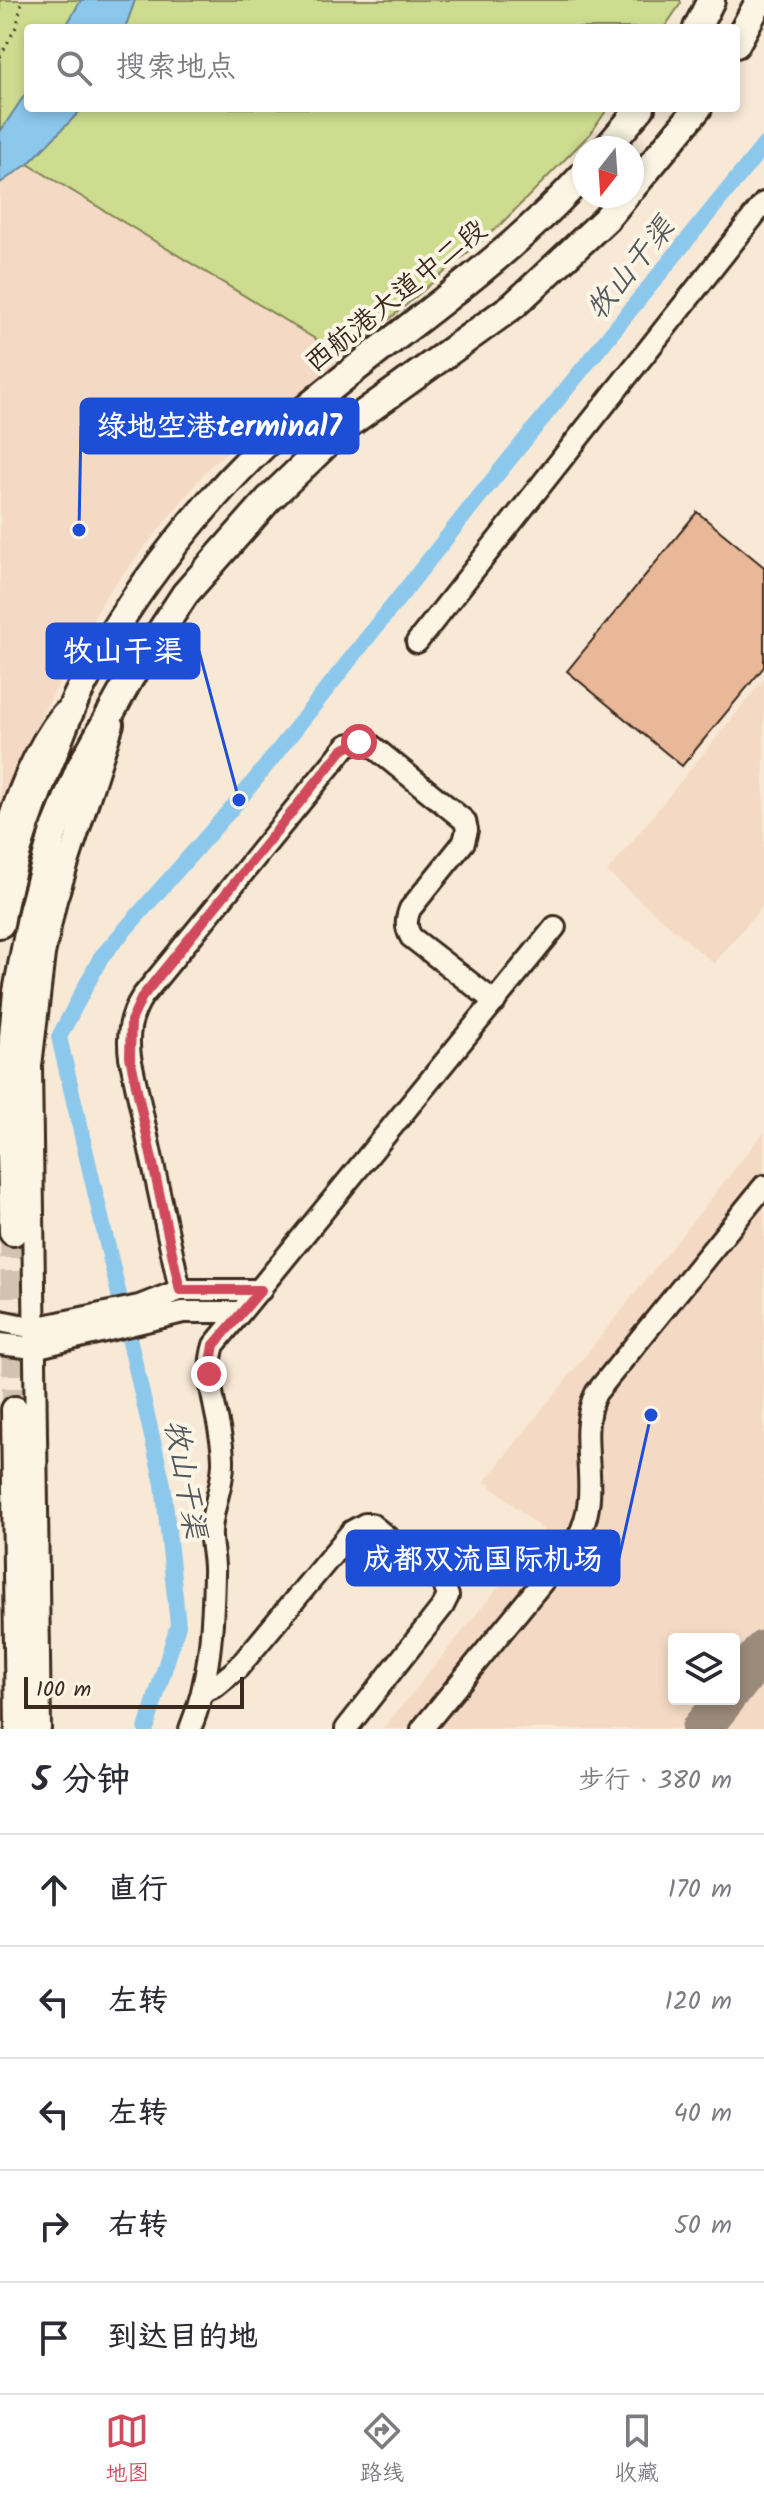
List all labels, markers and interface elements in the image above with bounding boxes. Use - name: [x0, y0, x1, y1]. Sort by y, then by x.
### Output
- search box: [24, 24, 740, 112]
- text: 搜索地点: [116, 44, 236, 92]
- icon: search: [52, 46, 96, 90]
- north arrow: [572, 136, 644, 208]
- water label: 牧山干渠: [575, 205, 690, 331]
- street label: 西航港大道中二段: [295, 209, 498, 385]
- callout: 绿地空港terminal7: [81, 399, 358, 453]
- text: 绿地空港terminal7: [96, 404, 343, 452]
- callout: 牧山干渠: [47, 624, 199, 678]
- text: 牧山干渠: [63, 629, 183, 677]
- route start: [341, 724, 377, 760]
- route end: [191, 1356, 227, 1392]
- water label: 牧山干渠: [150, 1416, 219, 1546]
- callout: 成都双流国际机场: [347, 1531, 619, 1585]
- text: 成都双流国际机场: [363, 1537, 603, 1585]
- map controls: [668, 1633, 740, 1705]
- button: layers: [668, 1633, 740, 1705]
- scale bar: [24, 1673, 244, 1709]
- text: 100 m: [36, 1673, 91, 1708]
- text: 5 分钟: [32, 1754, 130, 1808]
- text: 步行 · 380 m: [578, 1760, 732, 1802]
- text: 直行: [108, 1866, 168, 1914]
- icon: ahead: [32, 1868, 76, 1912]
- text: 170 m: [668, 1869, 732, 1911]
- text: 左转: [108, 1978, 168, 2026]
- icon: left: [32, 1980, 76, 2024]
- text: 120 m: [665, 1981, 732, 2023]
- text: 左转: [108, 2090, 168, 2138]
- icon: left: [32, 2092, 76, 2136]
- text: 40 m: [674, 2093, 732, 2135]
- text: 右转: [108, 2202, 168, 2250]
- icon: right: [32, 2204, 76, 2248]
- text: 50 m: [674, 2205, 732, 2247]
- text: 到达目的地: [108, 2314, 258, 2362]
- icon: arrive: [32, 2316, 76, 2360]
- tab: 地图: [105, 2409, 149, 2492]
- tab: 路线: [360, 2409, 404, 2492]
- tab: 收藏: [615, 2409, 659, 2492]

